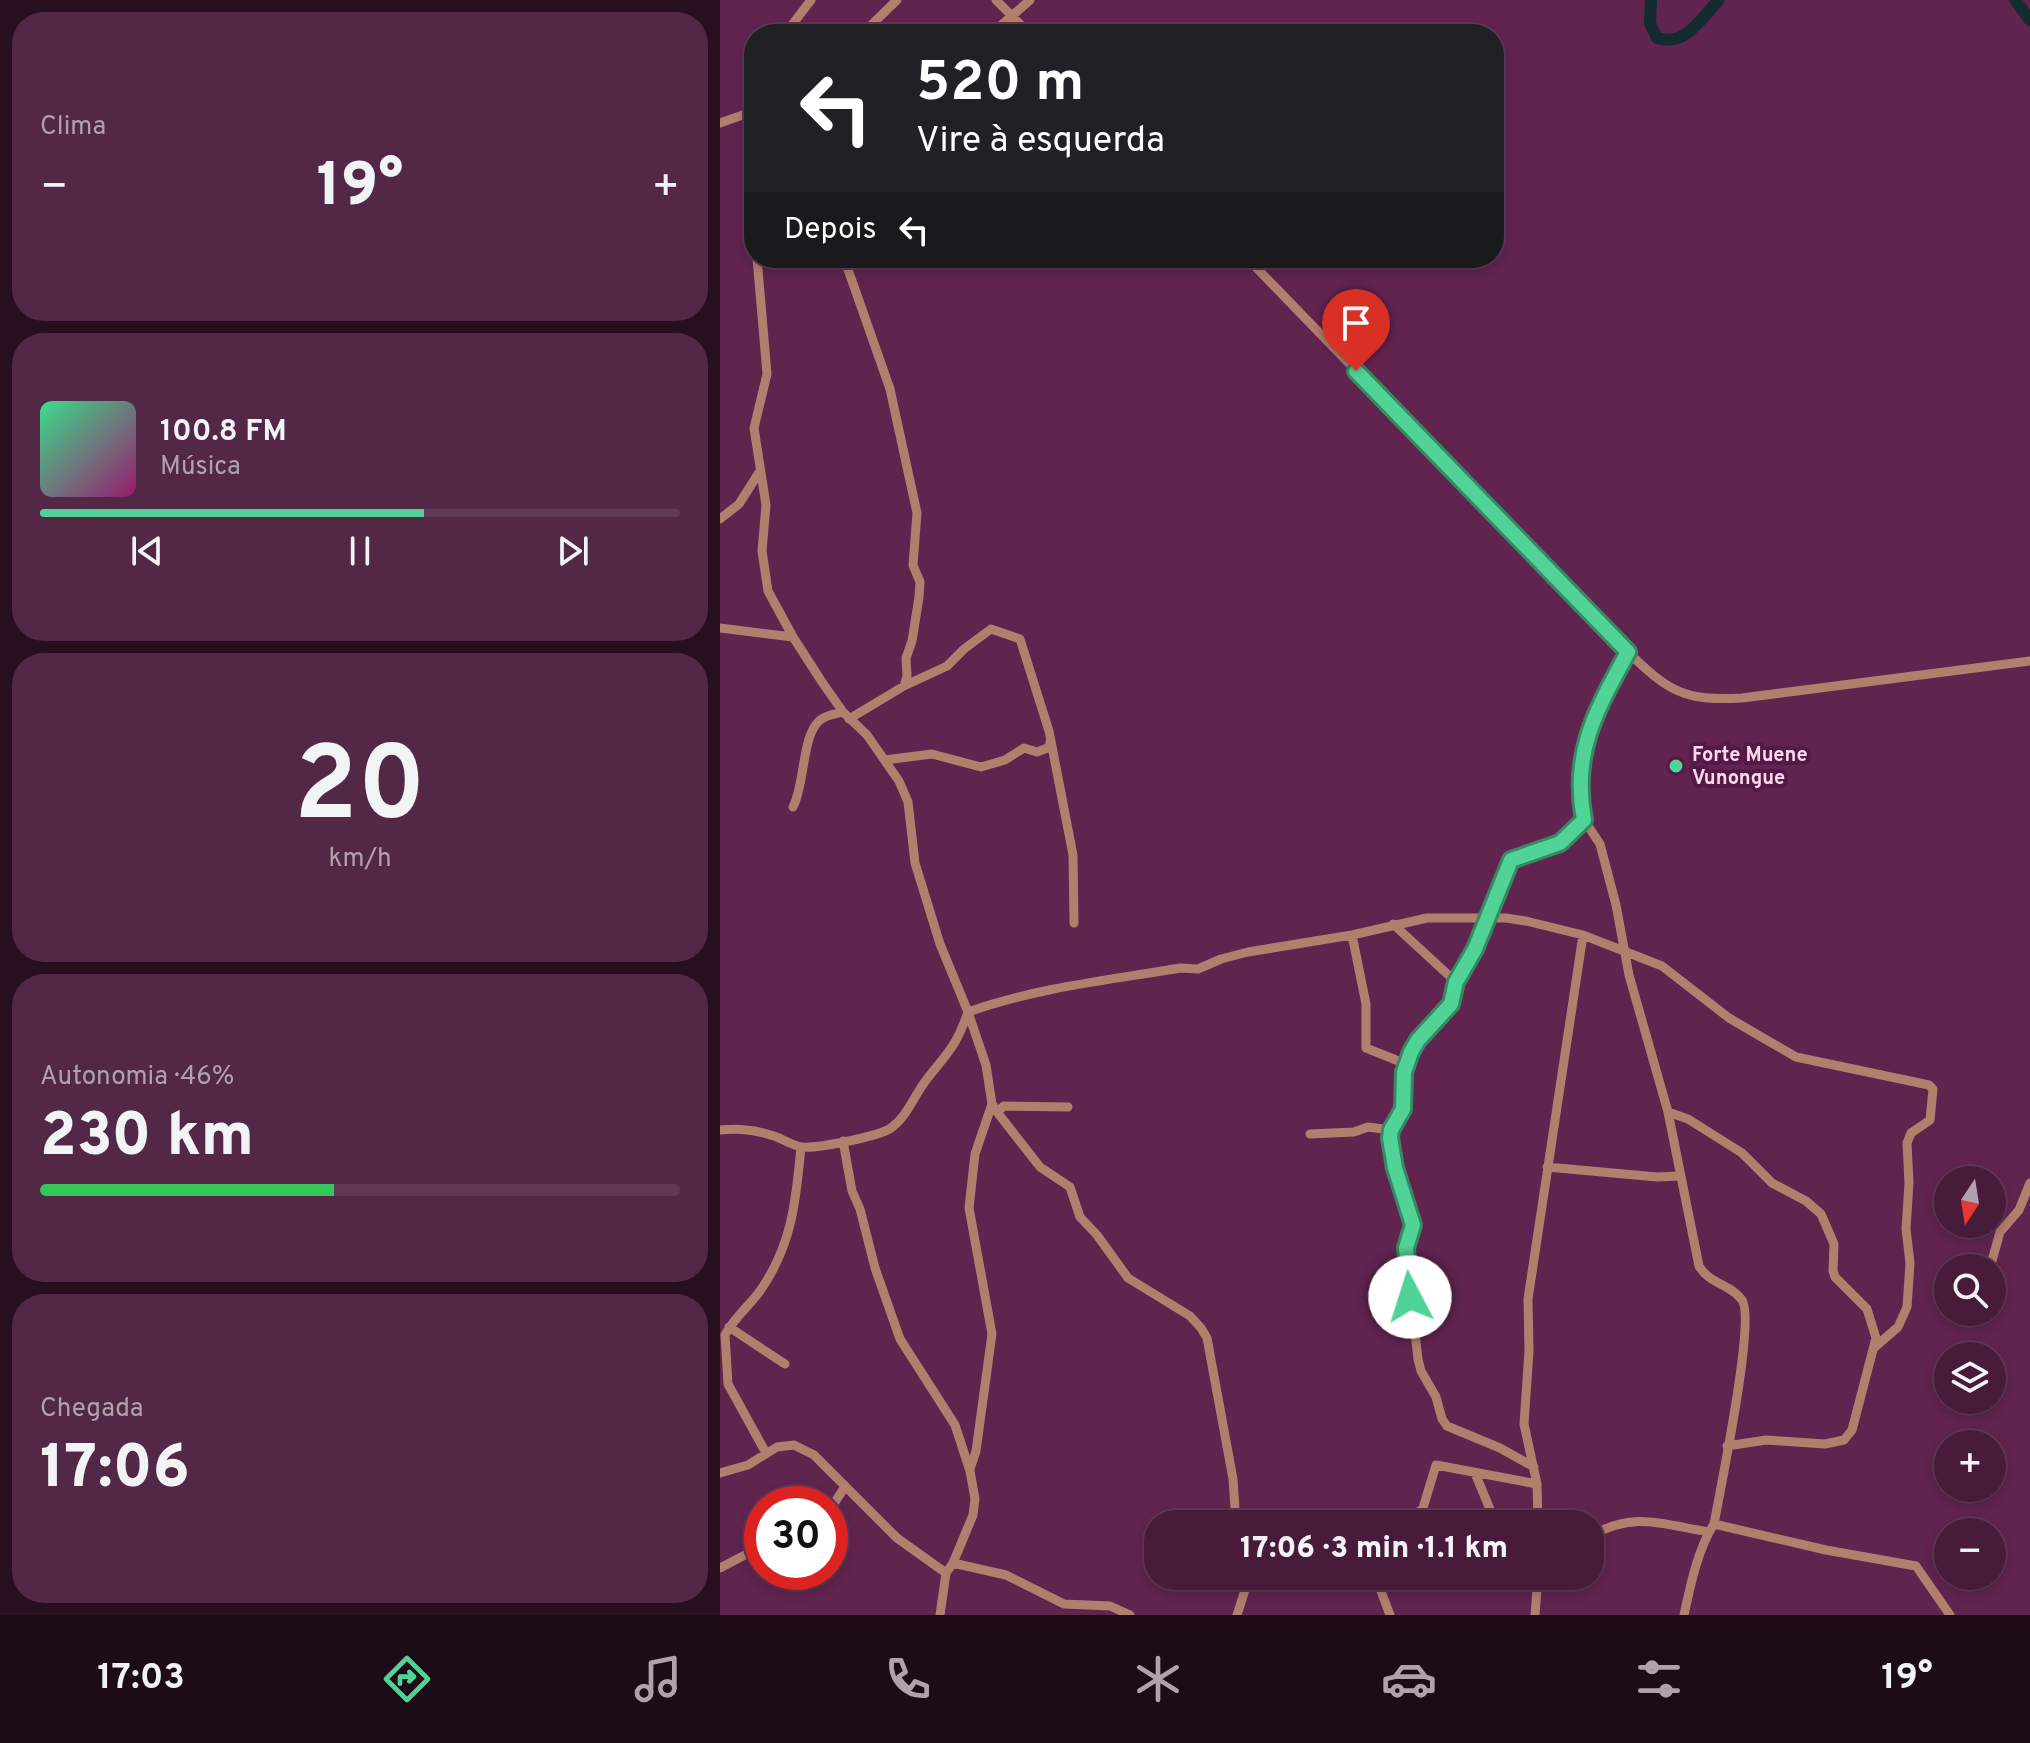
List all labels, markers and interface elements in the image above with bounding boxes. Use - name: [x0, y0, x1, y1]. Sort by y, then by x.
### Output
- text: 520 m: [916, 50, 1084, 120]
- icon: left: [784, 56, 888, 160]
- text: Clima: [40, 111, 106, 144]
- text: Vire à esquerda: [916, 119, 1165, 165]
- text: 19°: [317, 151, 403, 227]
- text: −: [40, 161, 68, 217]
- text: +: [652, 161, 680, 217]
- icon: left: [892, 208, 936, 252]
- text: Depois: [784, 212, 876, 249]
- pin: [1322, 289, 1390, 371]
- icon: arrive: [1334, 301, 1378, 345]
- text: 100.8 FM: [160, 414, 287, 451]
- text: Música: [160, 451, 241, 484]
- icon: previous: [125, 529, 169, 573]
- icon: pause: [338, 529, 382, 573]
- icon: next: [551, 529, 595, 573]
- text: 20: [294, 725, 426, 857]
- place label: Forte Muene Vunongue: [1692, 743, 1808, 792]
- marker: Forte Muene Vunongue: [1667, 757, 1685, 775]
- text: km/h: [328, 843, 392, 876]
- text: Autonomia · 46%: [40, 1061, 234, 1094]
- text: 230 km: [40, 1101, 254, 1177]
- north arrow: [1934, 1166, 2006, 1238]
- map controls: [1934, 1166, 2006, 1590]
- button: search: [1934, 1254, 2006, 1326]
- position arrow: [1368, 1255, 1452, 1339]
- button: layers: [1934, 1342, 2006, 1414]
- text: Chegada: [40, 1393, 143, 1426]
- button: +: [1934, 1430, 2006, 1502]
- text: 17:06: [40, 1433, 190, 1509]
- speed limit sign: 30: [744, 1486, 848, 1590]
- button: −: [1934, 1518, 2006, 1590]
- text: 17:06 · 3 min · 1.1 km: [1240, 1531, 1508, 1568]
- icon: directions: [379, 1651, 435, 1707]
- icon: music: [630, 1651, 686, 1707]
- icon: phone: [880, 1651, 936, 1707]
- icon: climate: [1130, 1651, 1186, 1707]
- icon: car: [1381, 1651, 1437, 1707]
- icon: filters: [1631, 1651, 1687, 1707]
- text: 17:03: [97, 1656, 185, 1702]
- text: 19°: [1881, 1656, 1933, 1702]

